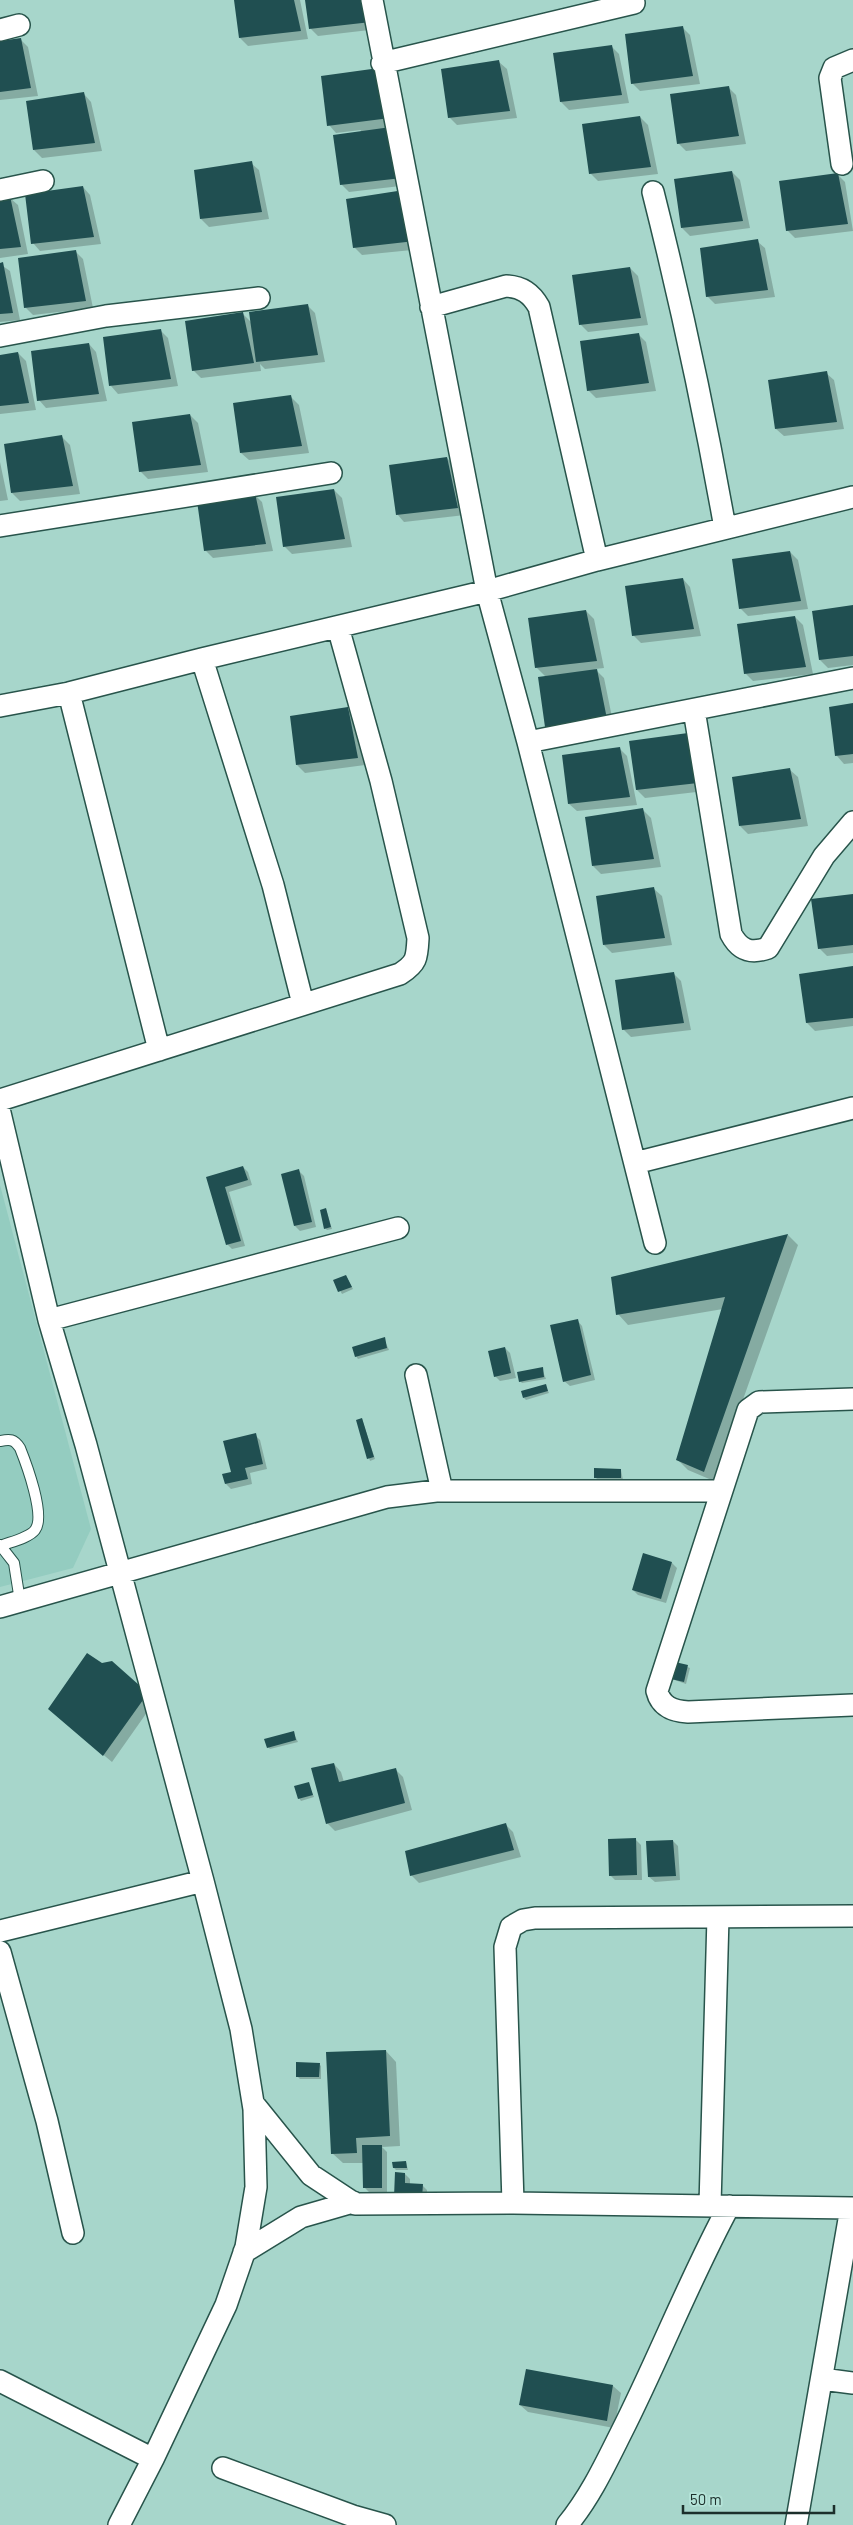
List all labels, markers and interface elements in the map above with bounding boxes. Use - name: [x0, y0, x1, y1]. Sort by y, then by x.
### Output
- scale bar: [683, 2482, 834, 2514]
- text: 50 m: [690, 2490, 722, 2508]

